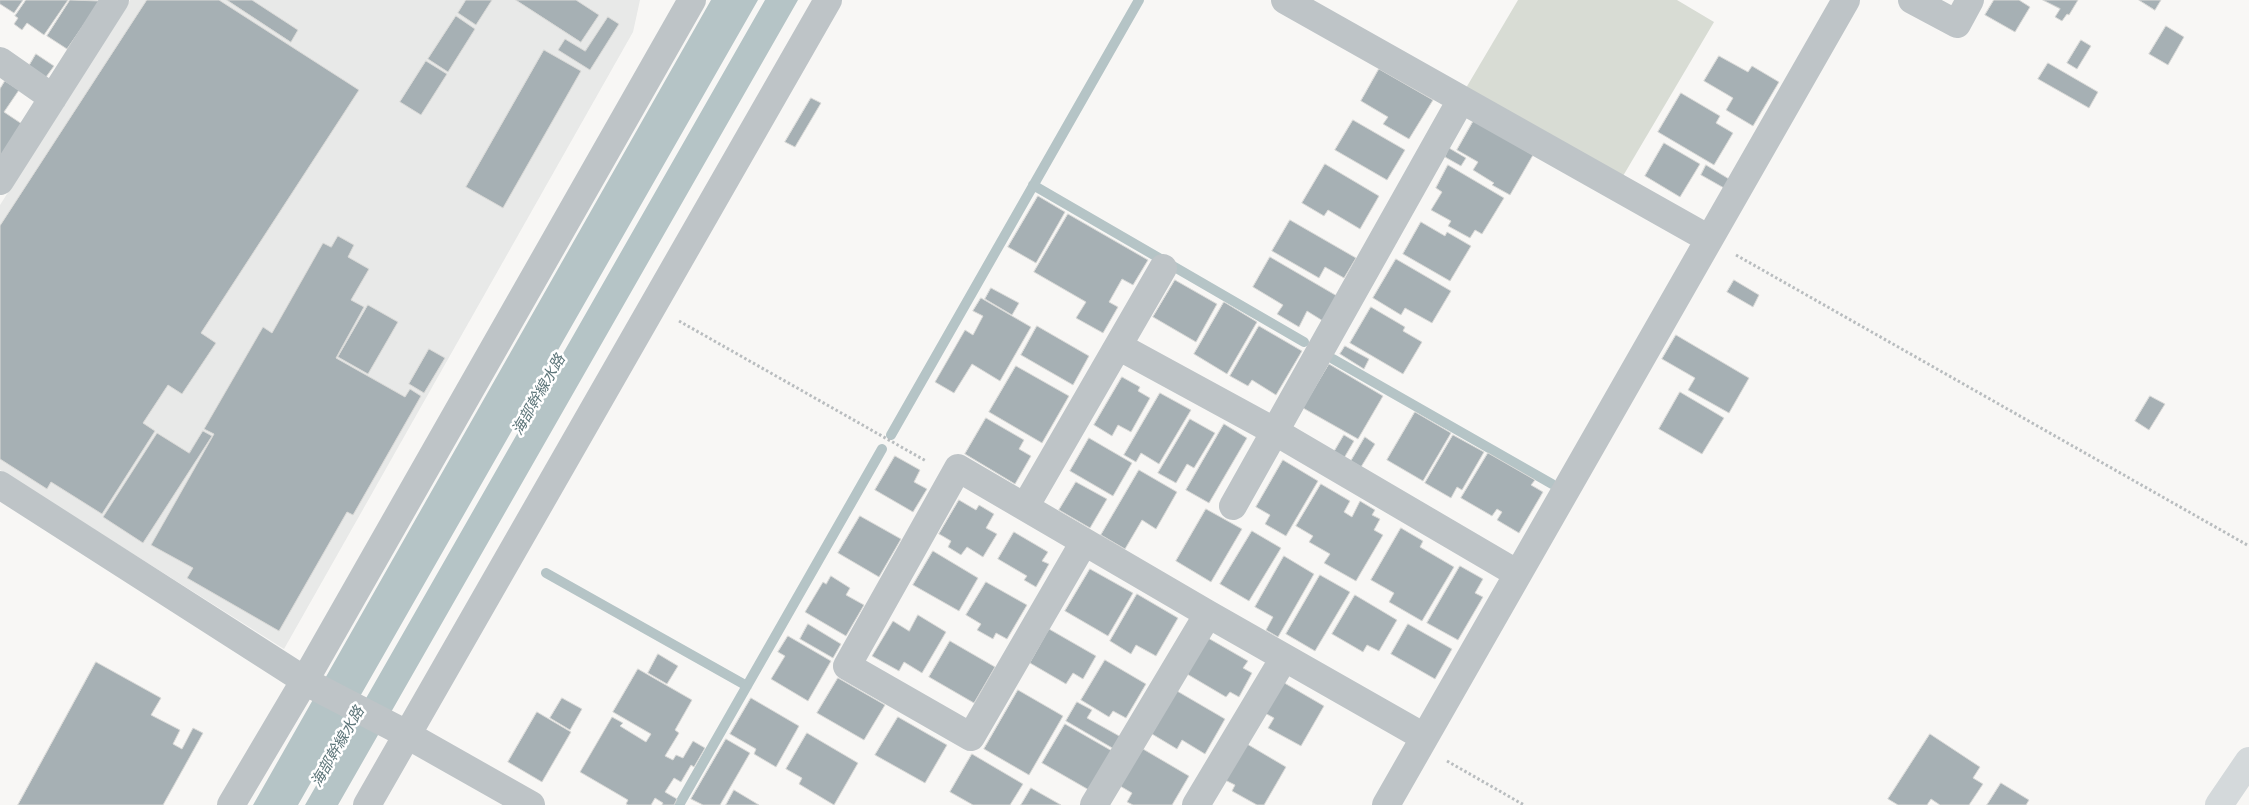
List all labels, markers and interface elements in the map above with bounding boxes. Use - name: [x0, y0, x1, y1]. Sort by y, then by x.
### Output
- water label: 海部幹線水路: [509, 352, 569, 438]
- water label: 海部幹線水路: [308, 704, 368, 790]

